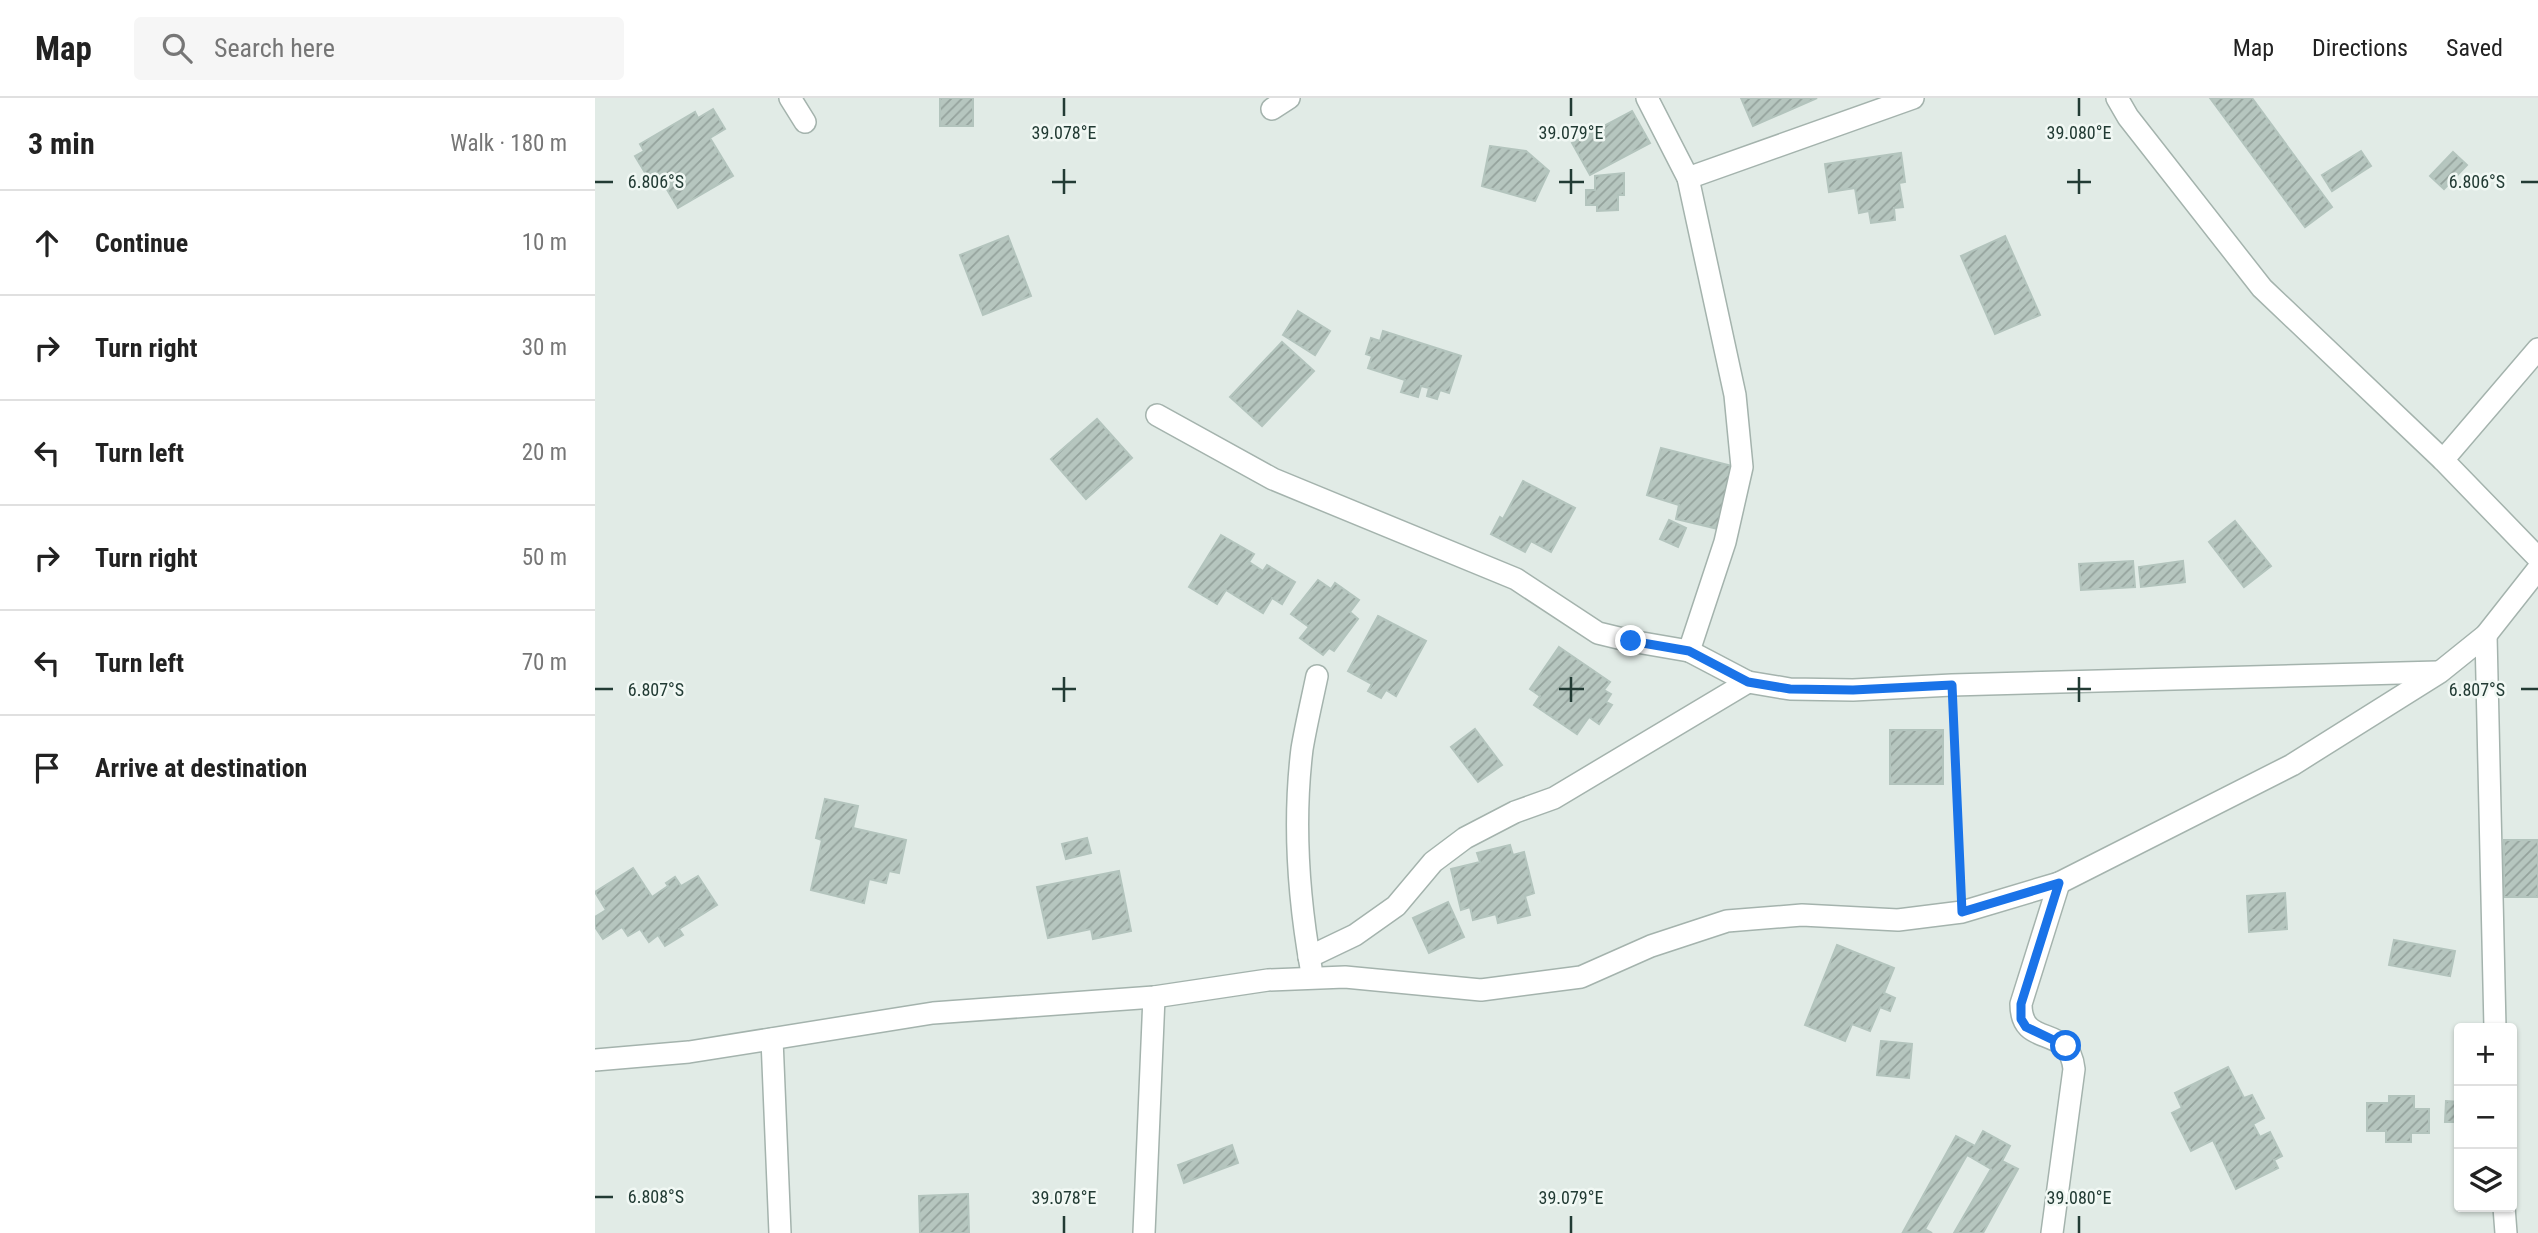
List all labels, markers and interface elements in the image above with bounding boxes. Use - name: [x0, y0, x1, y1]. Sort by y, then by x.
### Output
- search box: [134, 17, 624, 80]
- text: Map: [35, 29, 92, 68]
- icon: search: [158, 29, 196, 67]
- text: Search here: [214, 33, 335, 63]
- text: Map: [2233, 34, 2274, 62]
- text: Directions: [2312, 34, 2408, 62]
- text: Saved: [2446, 34, 2503, 62]
- text: 39.078°E: [1032, 122, 1096, 143]
- text: 39.079°E: [1539, 122, 1603, 143]
- text: 39.080°E: [2047, 122, 2111, 143]
- text: 3 min: [28, 126, 95, 161]
- text: Walk · 180 m: [450, 130, 567, 157]
- text: 6.806°S: [628, 171, 684, 192]
- text: 6.806°S: [2449, 171, 2505, 192]
- icon: ahead: [28, 224, 66, 262]
- text: Continue: [95, 228, 188, 258]
- text: 10 m: [522, 229, 567, 256]
- icon: right: [28, 329, 66, 367]
- text: Turn right: [95, 333, 197, 363]
- text: 30 m: [522, 334, 567, 361]
- icon: left: [28, 434, 66, 472]
- text: Turn left: [95, 438, 184, 468]
- text: 20 m: [522, 439, 567, 466]
- icon: right: [28, 539, 66, 577]
- text: Turn right: [95, 543, 197, 573]
- text: 50 m: [522, 544, 567, 571]
- route end: [1615, 625, 1646, 656]
- icon: left: [28, 644, 66, 682]
- text: Turn left: [95, 648, 184, 678]
- text: 70 m: [522, 649, 567, 676]
- text: 6.807°S: [628, 679, 684, 700]
- text: 6.807°S: [2449, 679, 2505, 700]
- icon: arrive: [28, 749, 66, 787]
- text: Arrive at destination: [95, 753, 307, 783]
- map controls: [2454, 1023, 2517, 1212]
- button: +: [2454, 1023, 2517, 1086]
- route start: [2050, 1030, 2081, 1061]
- button: −: [2454, 1086, 2517, 1149]
- button: layers: [2454, 1149, 2517, 1212]
- text: 6.808°S: [628, 1186, 684, 1207]
- text: 39.078°E: [1032, 1187, 1096, 1208]
- text: 39.079°E: [1539, 1187, 1603, 1208]
- text: 39.080°E: [2047, 1187, 2111, 1208]

